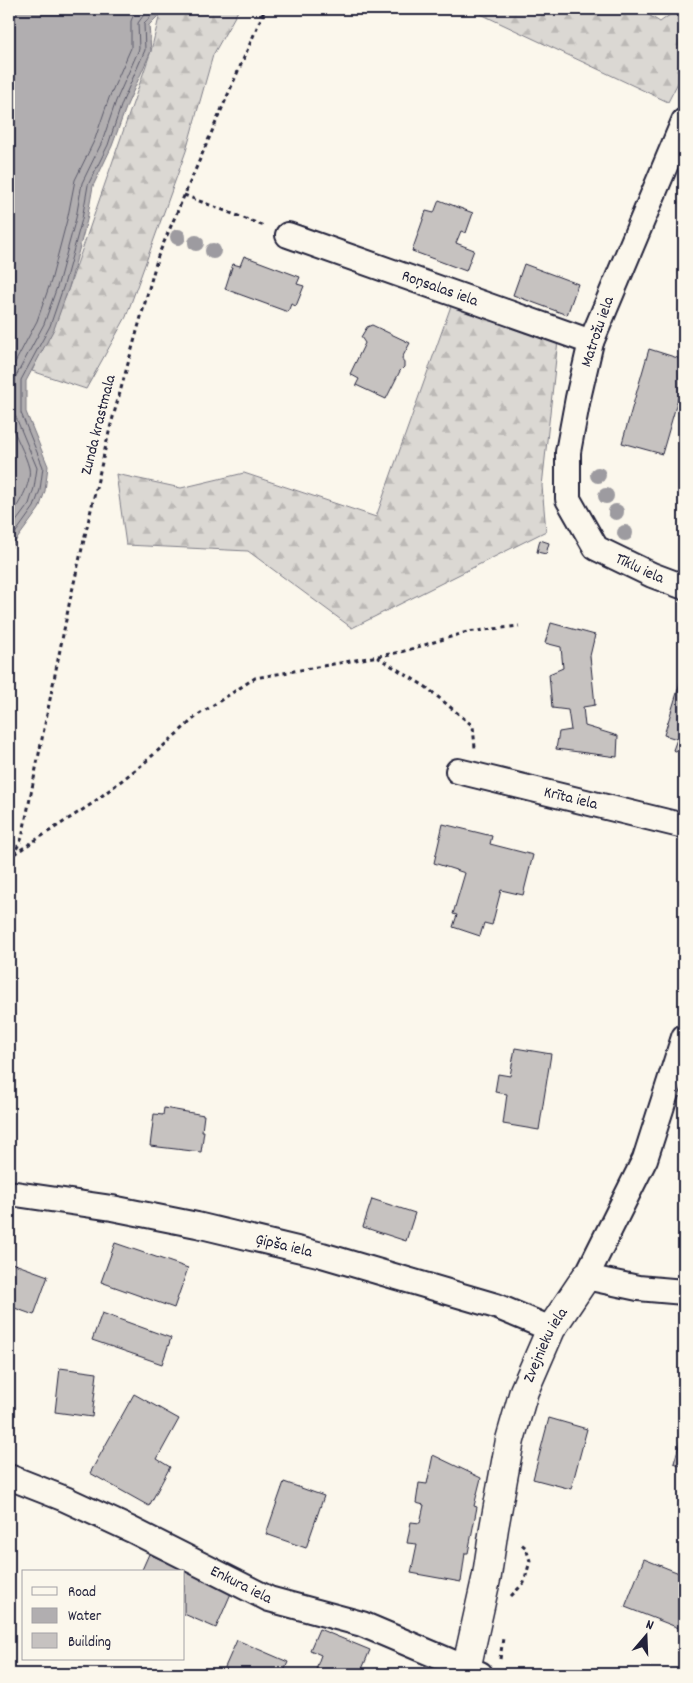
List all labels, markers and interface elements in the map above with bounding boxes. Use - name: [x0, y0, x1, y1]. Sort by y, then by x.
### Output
- street label: Roņsalas iela: [398, 265, 482, 313]
- street label: Matrožu iela: [575, 293, 621, 370]
- street label: Zunda krastmala: [75, 372, 123, 477]
- street label: Tīklu iela: [611, 547, 668, 590]
- street label: Krīta iela: [541, 781, 600, 816]
- street label: Ģipša iela: [253, 1228, 315, 1264]
- street label: Zvejnieku iela: [518, 1303, 574, 1386]
- street label: Enkura iela: [206, 1560, 276, 1610]
- legend: [22, 1570, 185, 1660]
- text: Road: [68, 1582, 96, 1604]
- text: Water: [68, 1606, 102, 1628]
- north arrow: [620, 1610, 670, 1660]
- text: N: [643, 1615, 656, 1636]
- text: Building: [68, 1632, 111, 1654]

